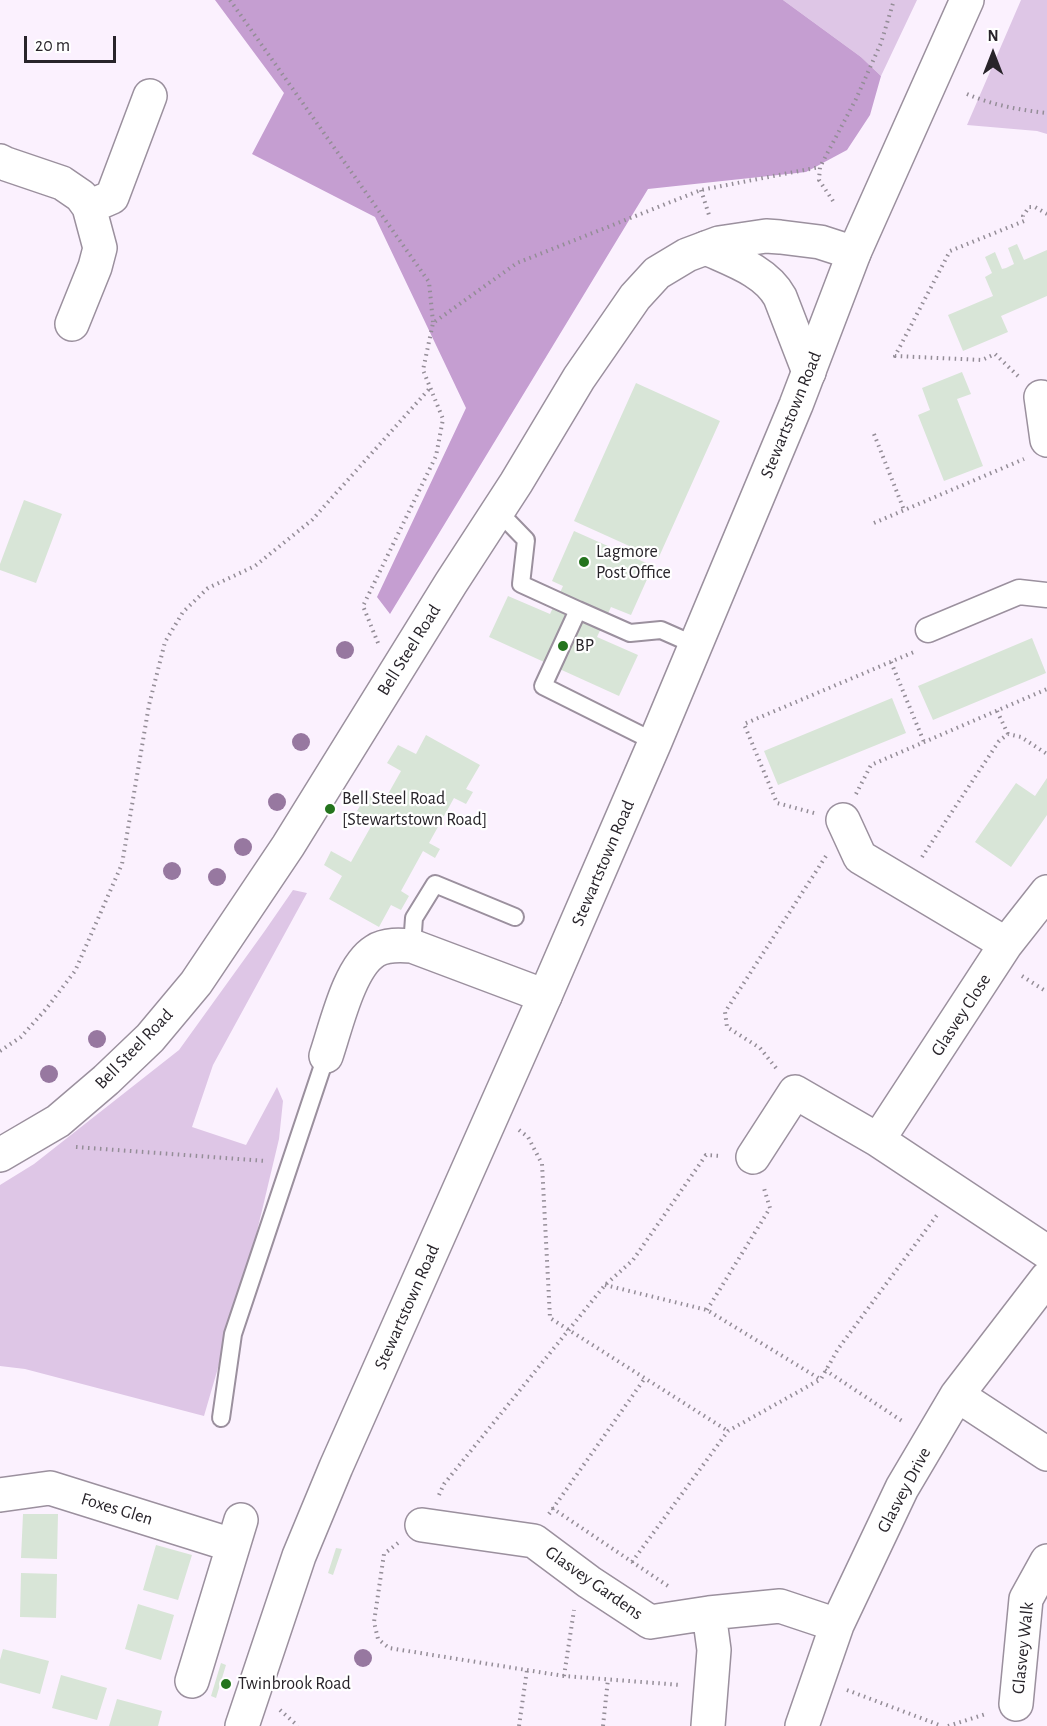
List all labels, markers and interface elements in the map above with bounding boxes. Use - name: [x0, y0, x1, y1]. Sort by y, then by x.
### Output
- scale bar: [27, 24, 118, 62]
- north arrow: [963, 24, 1023, 84]
- text: N: [987, 28, 999, 44]
- text: 20 m: [35, 37, 70, 55]
- street label: Stewartstown Road: [756, 348, 826, 482]
- place label: Lagmore Post Office: [596, 541, 671, 584]
- marker: Lagmore Post Office: [577, 555, 591, 569]
- street label: Bell Steel Road: [372, 600, 446, 700]
- place label: BP: [575, 635, 594, 657]
- marker: BP: [556, 639, 570, 653]
- place label: Bell Steel Road [Stewartstown Road]: [342, 788, 487, 830]
- street label: Stewartstown Road: [567, 797, 639, 929]
- marker: Bell Steel Road [Stewartstown Road]: [323, 802, 337, 816]
- street label: Glasvey Close: [926, 970, 996, 1060]
- street label: Bell Steel Road: [90, 1004, 178, 1094]
- street label: Stewartstown Road: [370, 1241, 444, 1373]
- street label: Glasvey Drive: [872, 1444, 936, 1536]
- street label: Foxes Glen: [79, 1488, 155, 1530]
- street label: Glasvey Gardens: [541, 1541, 647, 1625]
- street label: Glasvey Walk: [1007, 1601, 1039, 1695]
- place label: Twinbrook Road: [238, 1673, 351, 1695]
- marker: Twinbrook Road: [219, 1677, 233, 1691]

